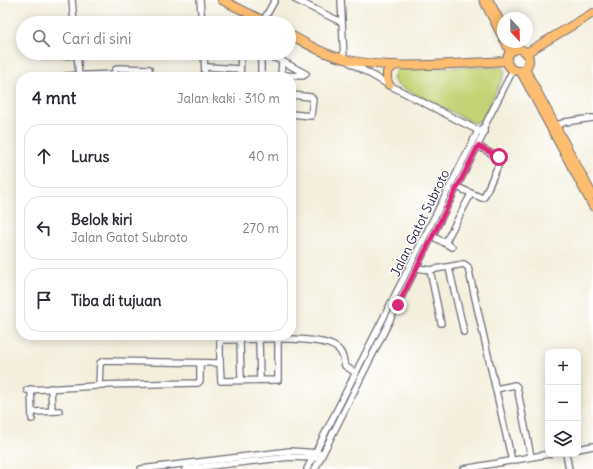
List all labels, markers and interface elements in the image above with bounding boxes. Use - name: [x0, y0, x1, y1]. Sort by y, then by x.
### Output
- north arrow: [497, 12, 533, 48]
- search box: [16, 16, 296, 60]
- icon: search: [30, 27, 52, 49]
- text: Cari di sini: [62, 29, 131, 48]
- text: 4 mnt: [32, 87, 76, 109]
- text: Jalan kaki · 310 m: [177, 90, 280, 107]
- icon: ahead: [33, 145, 55, 167]
- text: Lurus: [71, 147, 109, 166]
- text: 40 m: [248, 148, 279, 165]
- route start: [490, 148, 508, 166]
- street label: Jalan Gatot Subroto: [387, 167, 453, 279]
- text: Belok kiri: [71, 210, 132, 229]
- icon: left: [33, 217, 55, 239]
- text: 270 m: [242, 220, 279, 237]
- text: Jalan Gatot Subroto: [71, 229, 188, 246]
- icon: arrive: [33, 289, 55, 311]
- text: Tiba di tujuan: [71, 291, 161, 310]
- route end: [389, 296, 407, 314]
- map controls: [545, 349, 581, 457]
- button: +: [545, 349, 581, 385]
- button: −: [545, 385, 581, 421]
- button: layers: [545, 421, 581, 457]

